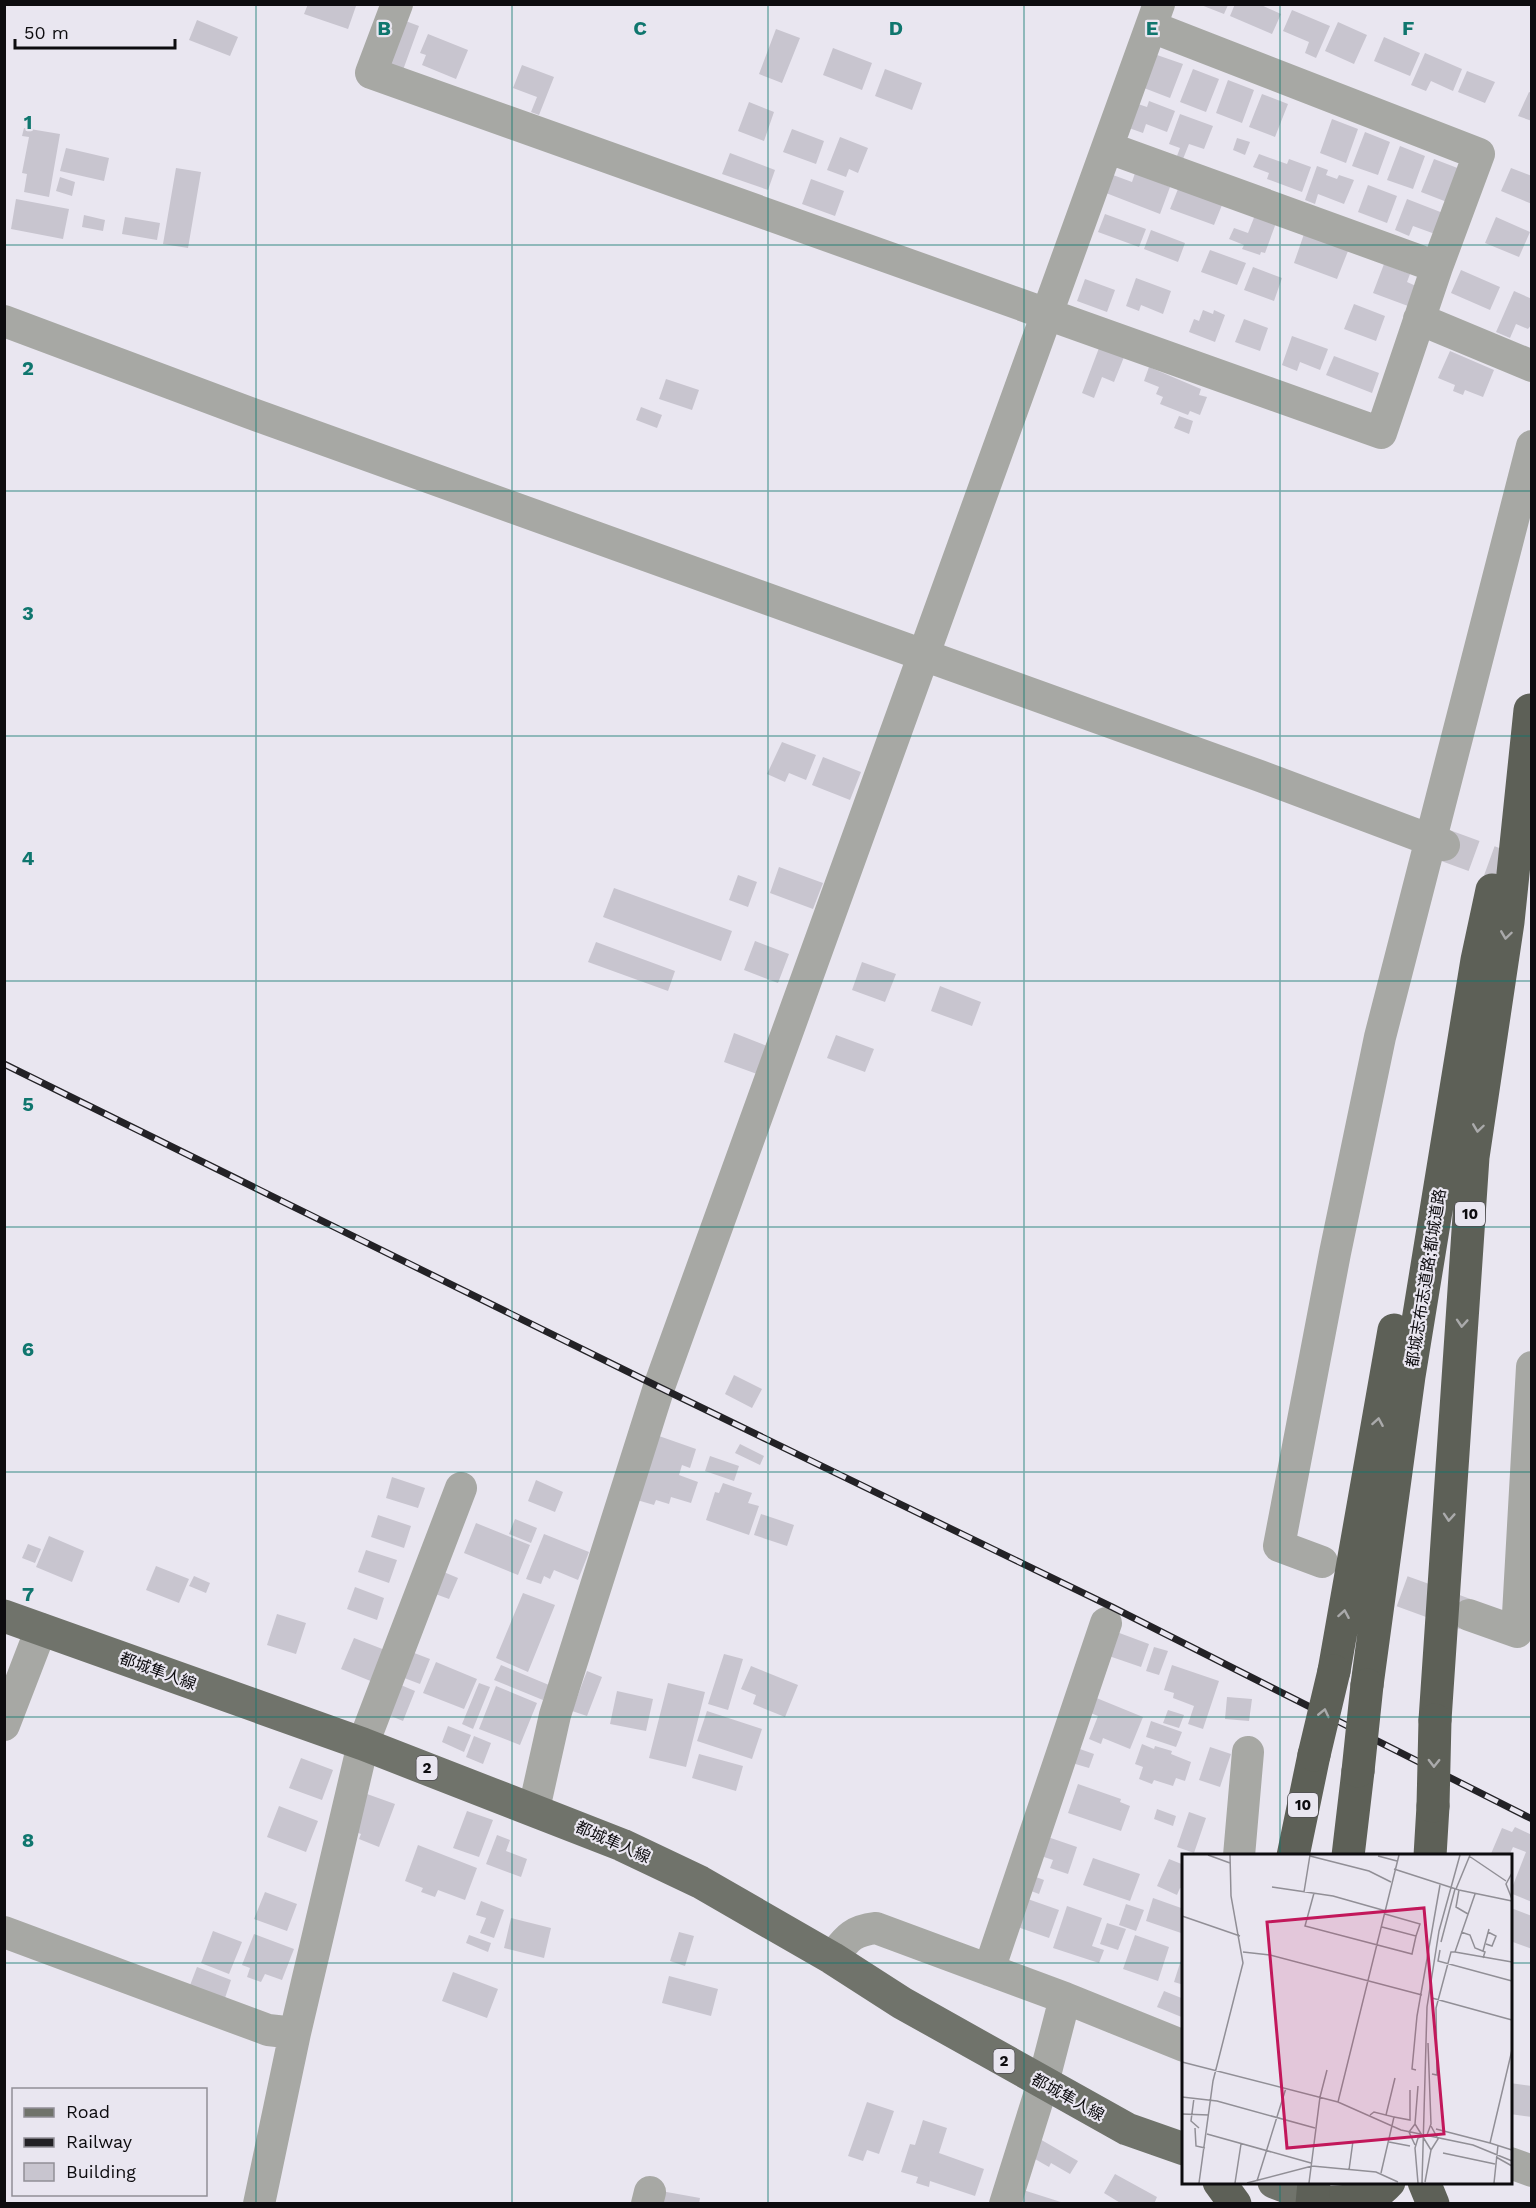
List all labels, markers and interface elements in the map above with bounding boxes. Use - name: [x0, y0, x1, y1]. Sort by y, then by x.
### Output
- scale bar: [15, 12, 176, 50]
- text: B: [377, 16, 391, 40]
- text: C: [633, 16, 647, 40]
- text: D: [889, 16, 903, 40]
- text: E: [1146, 16, 1158, 40]
- text: F: [1402, 16, 1414, 40]
- text: 50 m: [24, 22, 69, 43]
- text: 1: [24, 110, 32, 134]
- text: 2: [22, 356, 34, 380]
- text: 3: [22, 601, 34, 625]
- text: 4: [22, 846, 35, 870]
- one-way arrow: [1500, 931, 1512, 940]
- text: 5: [22, 1092, 34, 1116]
- one-way arrow: [1472, 1124, 1484, 1133]
- street label: 都城志布志道路;都城道路: [1402, 1187, 1450, 1369]
- road number: 10: [1455, 1202, 1485, 1226]
- one-way arrow: [1456, 1318, 1469, 1327]
- text: 6: [22, 1337, 34, 1361]
- one-way arrow: [1371, 1417, 1384, 1427]
- one-way arrow: [1443, 1513, 1456, 1522]
- text: 7: [22, 1582, 34, 1606]
- one-way arrow: [1337, 1609, 1350, 1619]
- street label: 都城隼人線: [117, 1648, 199, 1694]
- one-way arrow: [1317, 1709, 1330, 1719]
- road number: 2: [416, 1756, 438, 1780]
- one-way arrow: [1428, 1759, 1441, 1768]
- road number: 10: [1288, 1793, 1318, 1817]
- street label: 都城隼人線: [573, 1817, 653, 1867]
- text: 8: [22, 1828, 34, 1852]
- inset map: [1182, 1854, 1512, 2184]
- road number: 2: [994, 2049, 1014, 2073]
- street label: 都城隼人線: [1028, 2069, 1108, 2125]
- legend: [12, 2088, 207, 2196]
- text: Road: [66, 2101, 110, 2122]
- text: Railway: [66, 2131, 133, 2152]
- text: Building: [66, 2161, 136, 2182]

